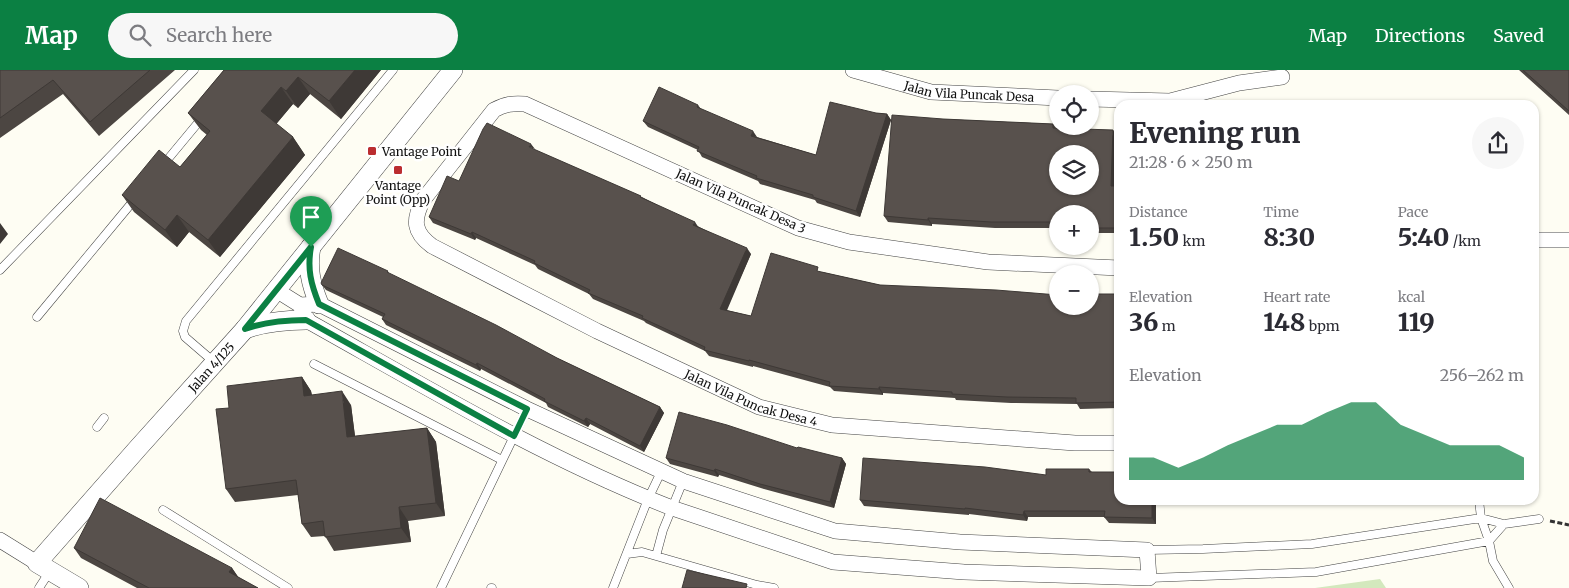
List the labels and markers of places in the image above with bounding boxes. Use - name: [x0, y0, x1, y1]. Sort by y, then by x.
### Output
- place label: Vantage Point: [381, 144, 462, 159]
- marker: Vantage Point: [366, 145, 378, 157]
- marker: Vantage Point (Opp): [392, 164, 404, 176]
- place label: Vantage Point (Opp): [366, 178, 430, 207]
- pin: [290, 196, 332, 247]

